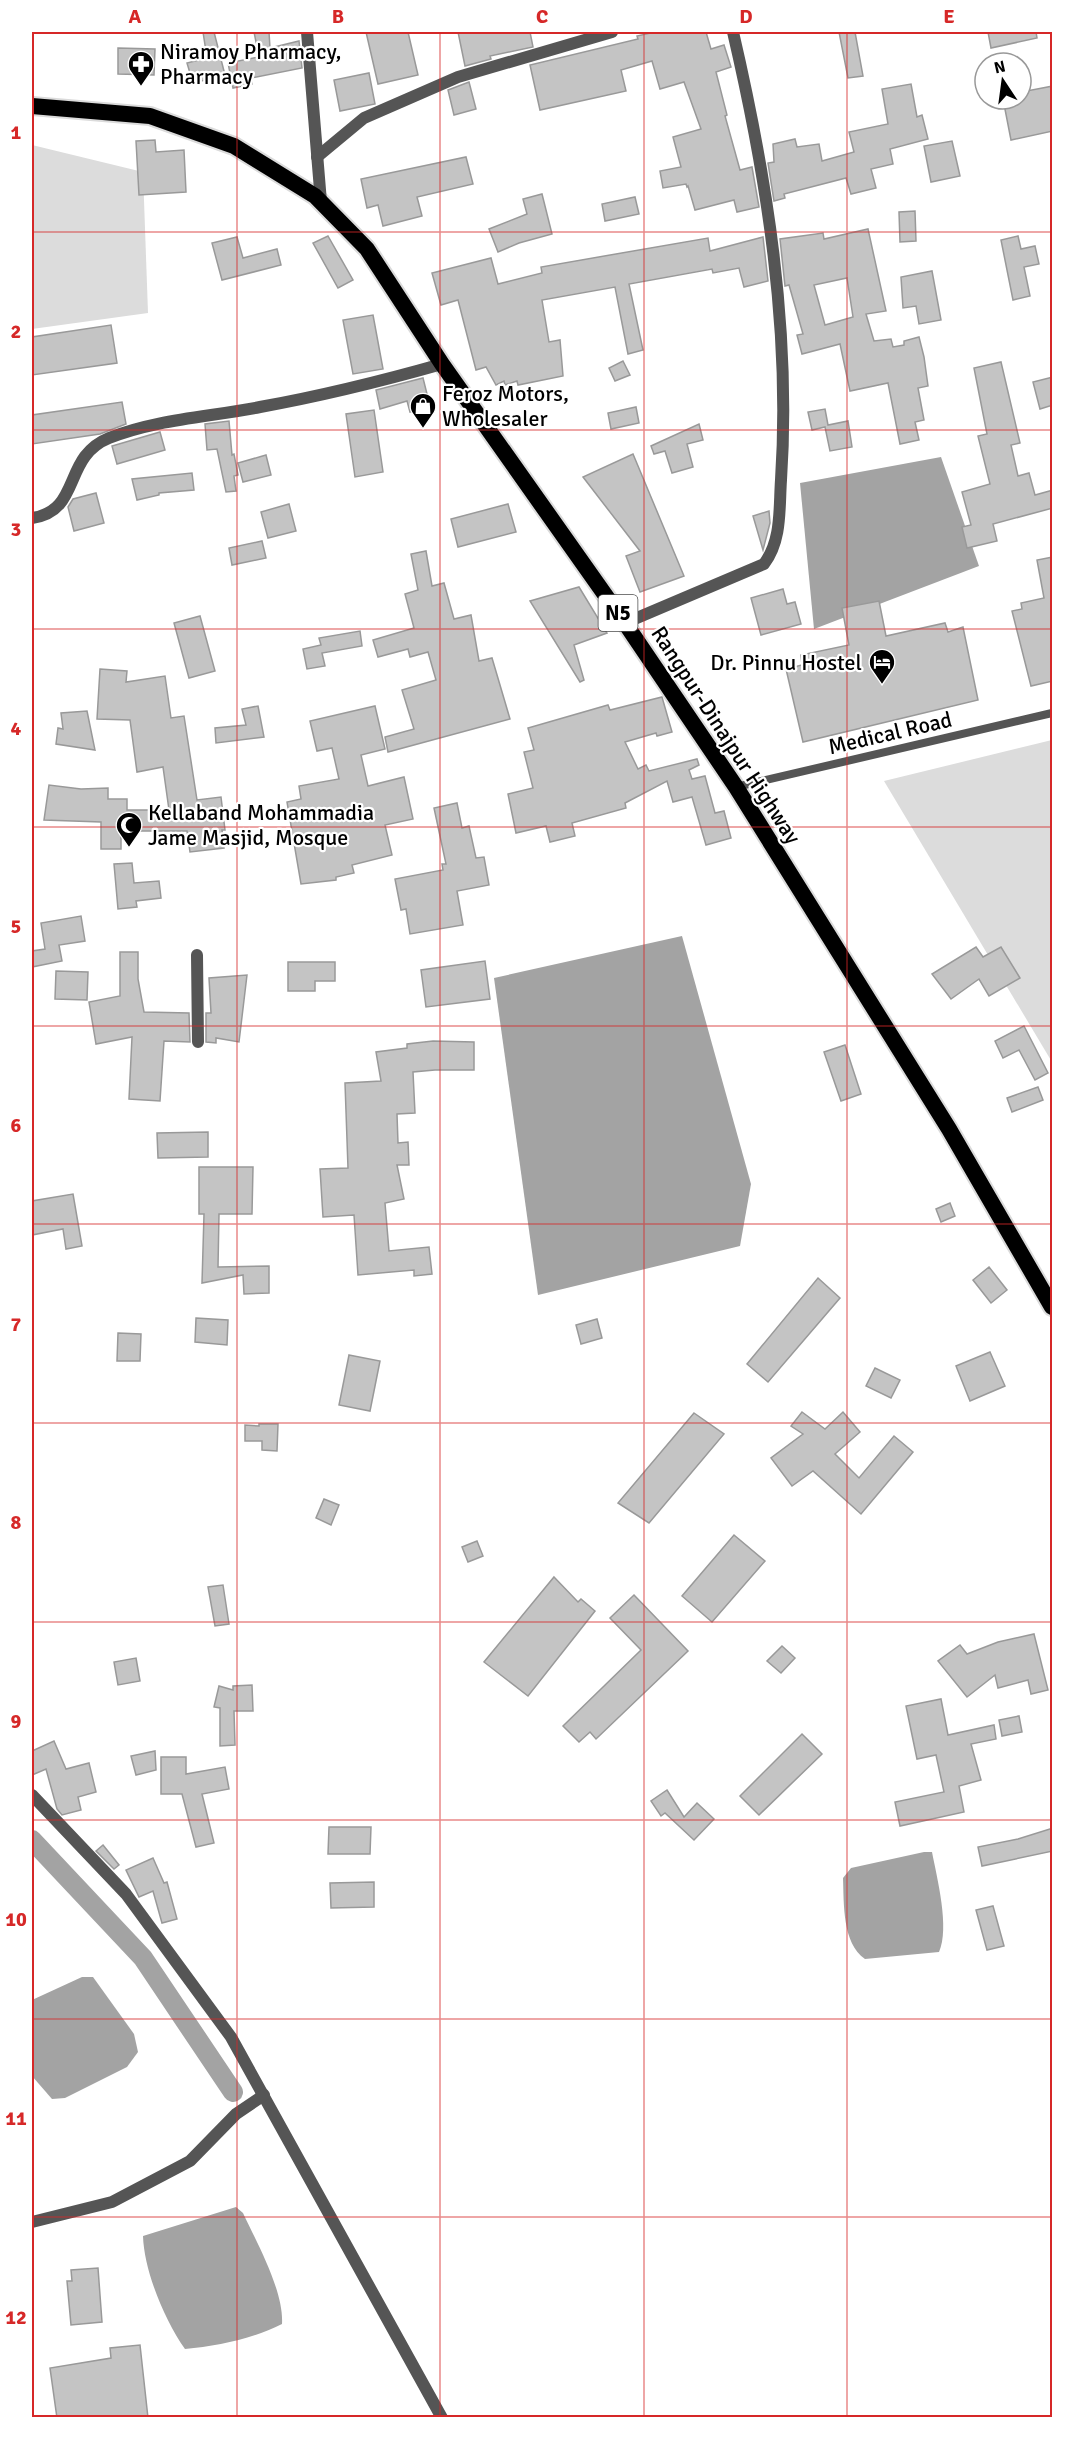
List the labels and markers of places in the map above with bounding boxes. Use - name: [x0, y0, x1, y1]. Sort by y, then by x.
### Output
- place label: Niramoy Pharmacy, Pharmacy: [160, 38, 341, 90]
- pharmacy icon: Niramoy Pharmacy, Pharmacy: [126, 49, 156, 87]
- place label: Feroz Motors, Wholesaler: [442, 380, 569, 432]
- shop icon: Feroz Motors, Wholesaler: [408, 391, 438, 429]
- hotel icon: Dr. Pinnu Hostel: [867, 647, 897, 685]
- place label: Dr. Pinnu Hostel: [710, 649, 862, 676]
- place label: Kellaband Mohammadia Jame Masjid, Mosque: [148, 799, 374, 851]
- mosque icon: Kellaband Mohammadia Jame Masjid, Mosque: [114, 810, 144, 848]

